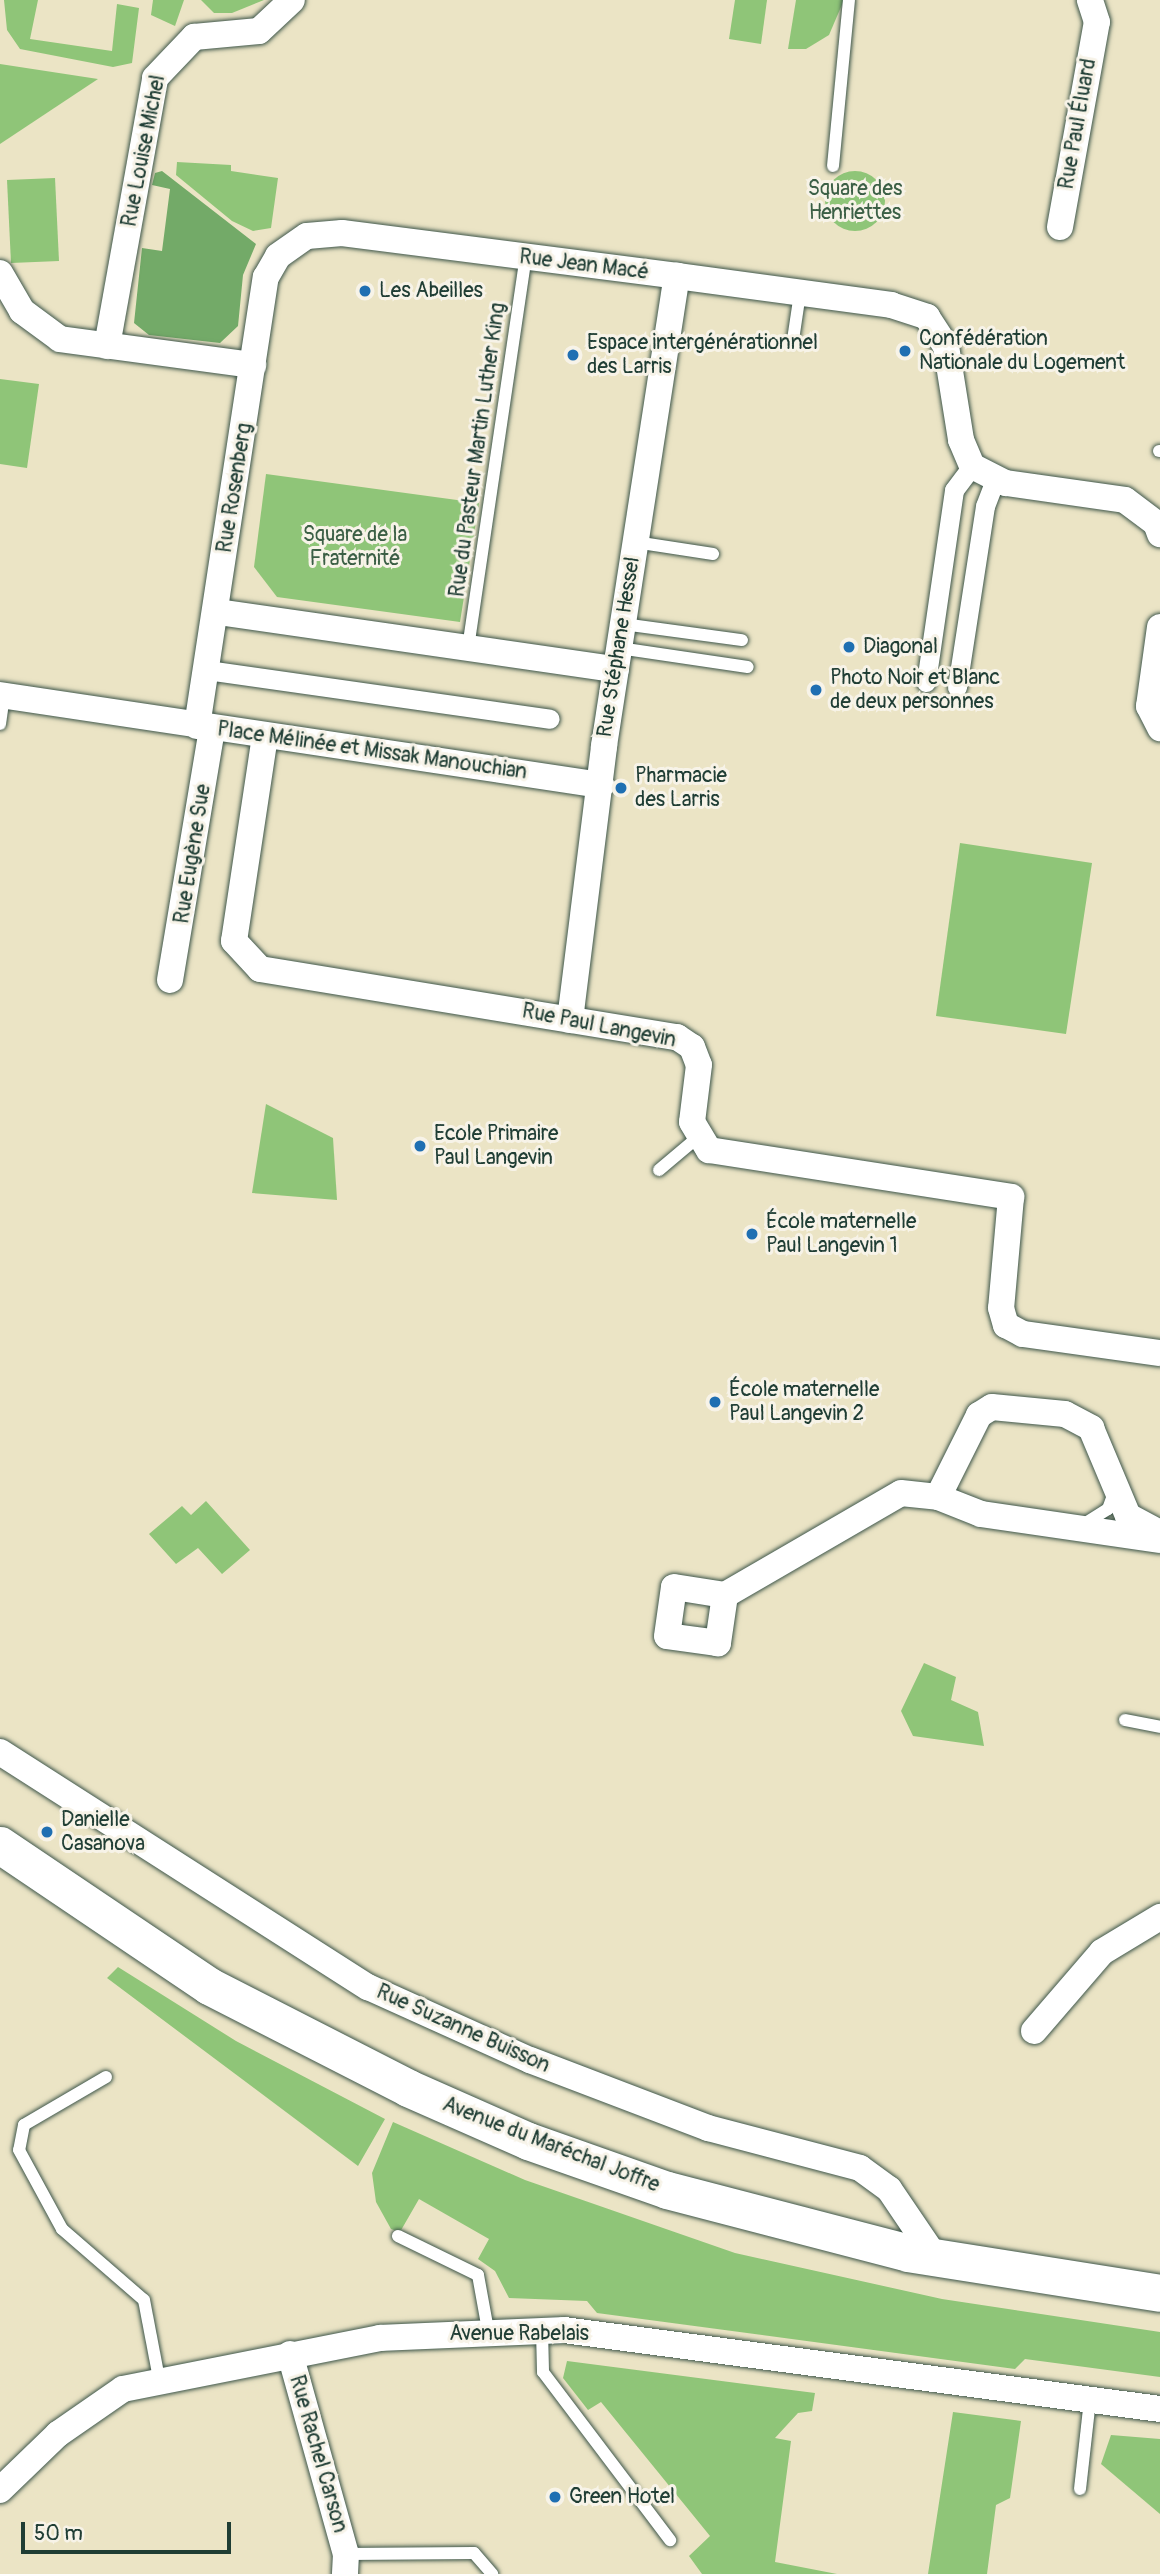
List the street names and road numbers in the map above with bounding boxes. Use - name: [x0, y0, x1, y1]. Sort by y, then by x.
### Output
- street label: Rue Paul Éluard: [1054, 57, 1102, 191]
- street label: Rue Louise Michel: [117, 73, 171, 229]
- street label: Rue Jean Macé: [518, 245, 650, 285]
- street label: Rue du Pasteur Martin Luther King: [445, 301, 511, 599]
- street label: Rue Rosenberg: [212, 421, 258, 555]
- street label: Rue Stéphane Hessel: [592, 555, 646, 739]
- street label: Place Mélinée et Missak Manouchian: [215, 717, 529, 785]
- street label: Rue Eugène Sue: [170, 782, 216, 926]
- street label: Rue Paul Langevin: [520, 999, 678, 1053]
- street label: Rue Suzanne Buisson: [372, 1979, 554, 2079]
- street label: Avenue du Maréchal Joffre: [439, 2092, 663, 2198]
- street label: Avenue Rabelais: [449, 2321, 589, 2347]
- street label: Rue Rachel Carson: [283, 2372, 353, 2536]

